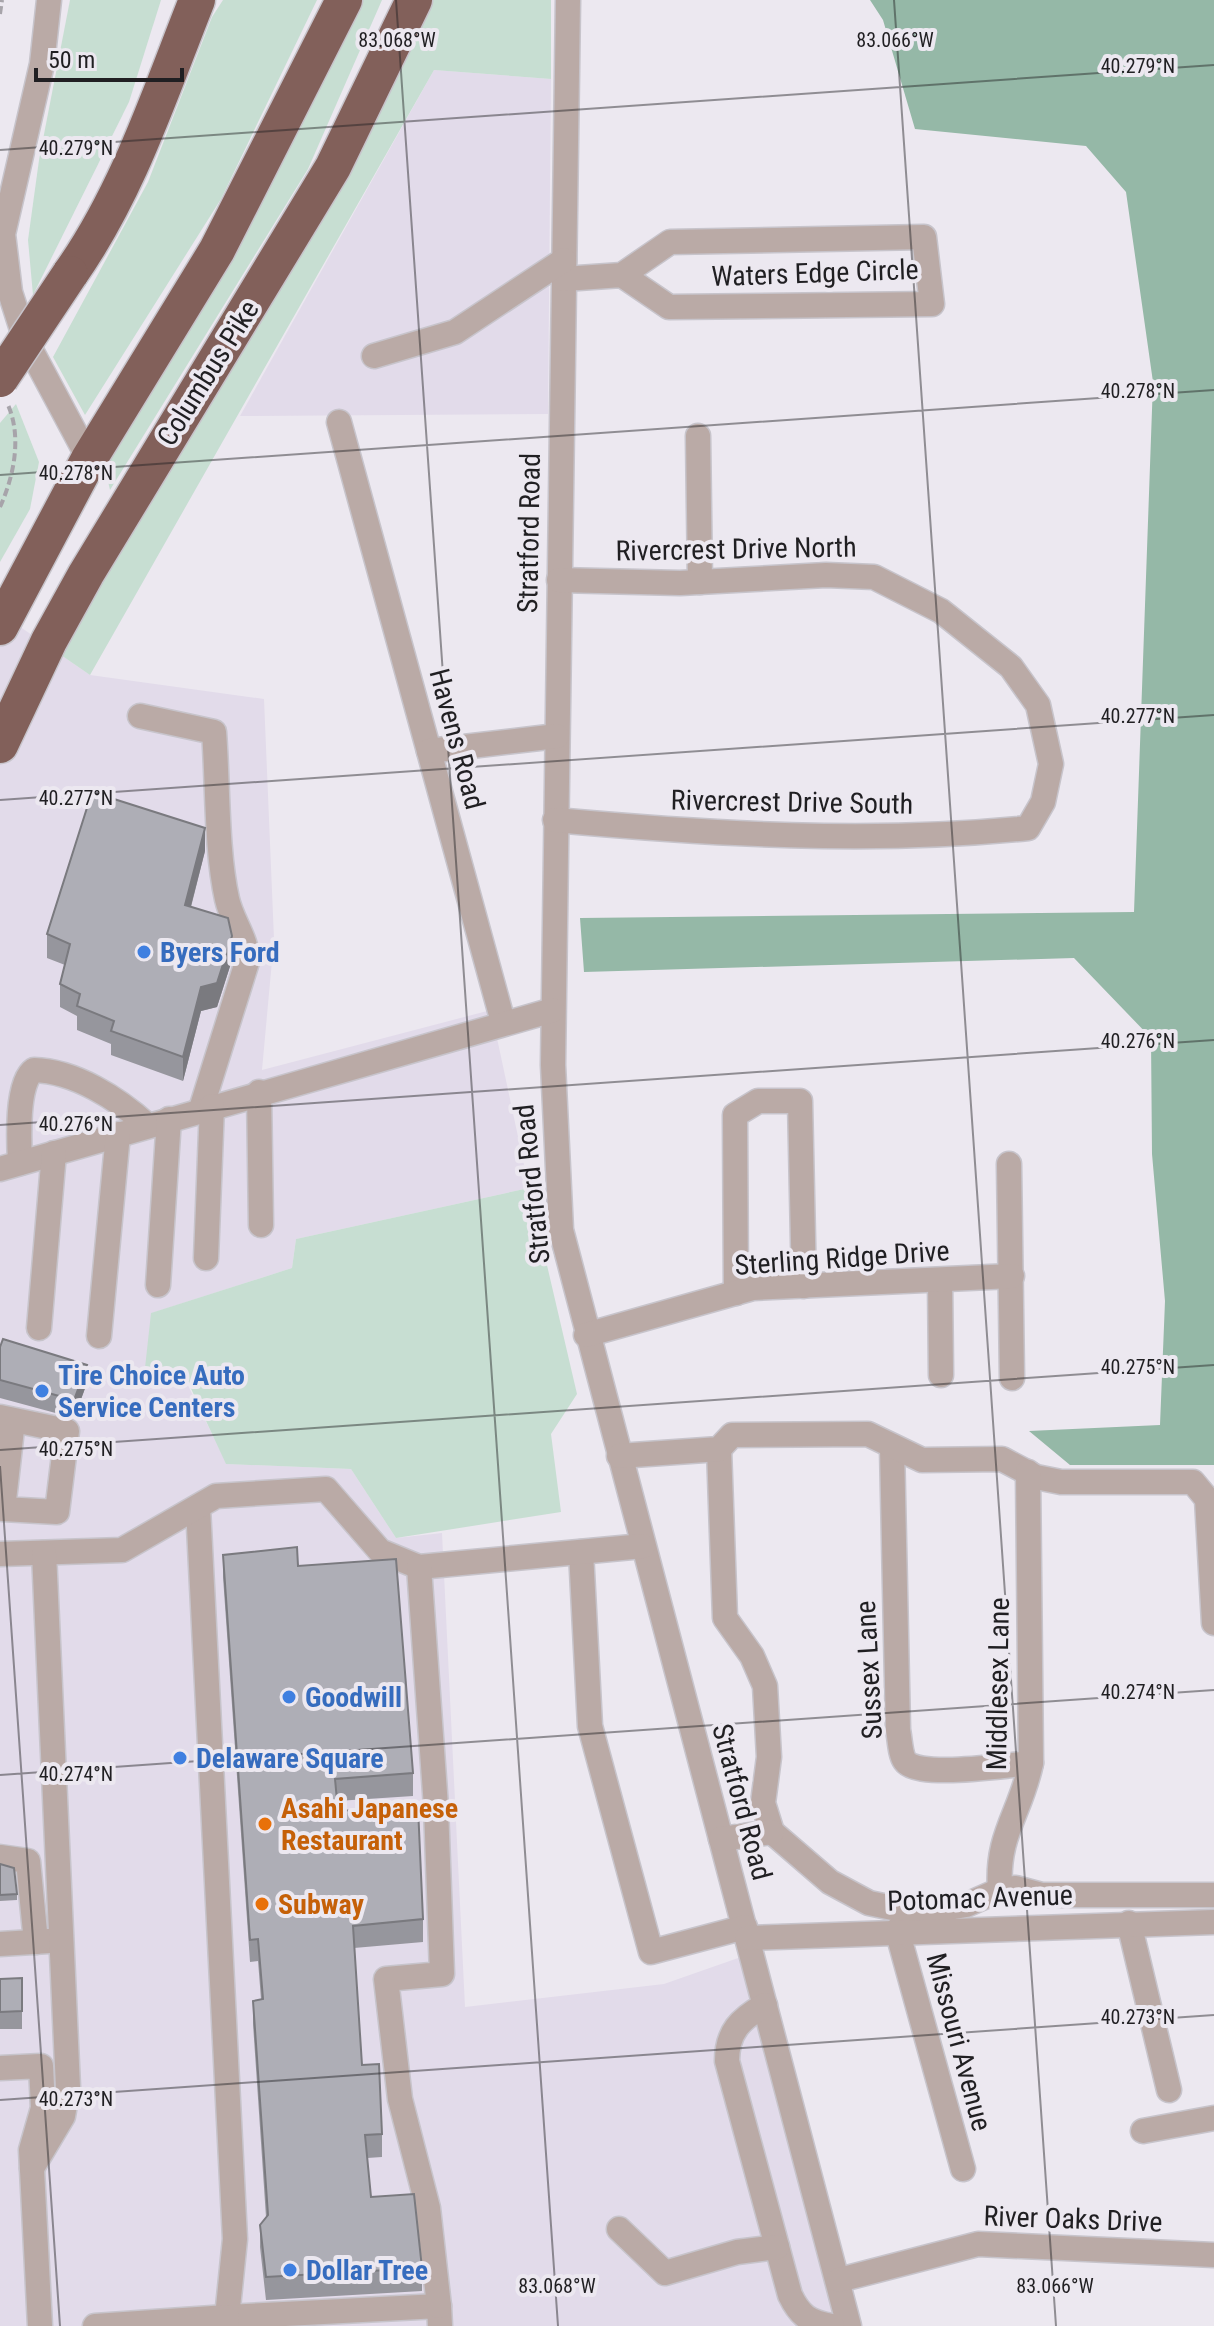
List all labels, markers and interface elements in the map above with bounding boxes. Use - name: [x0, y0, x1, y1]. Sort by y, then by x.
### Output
- text: 83.068°W: [358, 28, 436, 52]
- text: 83.066°W: [856, 28, 934, 52]
- scale bar: [36, 32, 182, 82]
- text: 50 m: [48, 46, 95, 74]
- text: 40.279°N: [1101, 54, 1175, 78]
- text: 40.279°N: [39, 136, 113, 160]
- street label: Waters Edge Circle: [711, 253, 919, 293]
- street label: Columbus Pike: [150, 294, 266, 452]
- text: 40.278°N: [1101, 379, 1175, 403]
- street label: Stratford Road: [511, 453, 547, 613]
- text: 40.278°N: [39, 461, 113, 485]
- street label: Rivercrest Drive North: [615, 530, 857, 568]
- street label: Havens Road: [422, 665, 492, 813]
- text: 40.277°N: [1101, 704, 1175, 728]
- street label: Rivercrest Drive South: [670, 783, 914, 821]
- text: 40.277°N: [39, 786, 113, 810]
- place label: Byers Ford: [160, 936, 280, 969]
- marker: Byers Ford: [135, 943, 153, 961]
- text: 40.276°N: [1101, 1029, 1175, 1053]
- street label: Stratford Road: [507, 1103, 557, 1265]
- text: 40.276°N: [39, 1112, 113, 1136]
- street label: Sterling Ridge Drive: [733, 1234, 951, 1282]
- text: 40.275°N: [1101, 1355, 1175, 1379]
- place label: Tire Choice Auto Service Centers: [58, 1359, 245, 1424]
- marker: Tire Choice Auto Service Centers: [33, 1382, 51, 1400]
- text: 40.275°N: [39, 1437, 113, 1461]
- street label: Middlesex Lane: [980, 1597, 1016, 1771]
- street label: Sussex Lane: [849, 1600, 889, 1740]
- text: 40.274°N: [1101, 1680, 1175, 1704]
- place label: Goodwill: [305, 1681, 402, 1714]
- marker: Goodwill: [280, 1688, 298, 1706]
- street label: Stratford Road: [705, 1720, 779, 1884]
- place label: Delaware Square: [196, 1742, 384, 1775]
- marker: Delaware Square: [171, 1749, 189, 1767]
- text: 40.274°N: [39, 1762, 113, 1786]
- place label: Asahi Japanese Restaurant: [281, 1792, 458, 1857]
- marker: Asahi Japanese Restaurant: [256, 1815, 274, 1833]
- street label: Potomac Avenue: [887, 1878, 1073, 1918]
- place label: Subway: [278, 1888, 364, 1921]
- marker: Subway: [253, 1895, 271, 1913]
- street label: Missouri Avenue: [919, 1949, 999, 2135]
- text: 40.273°N: [1101, 2005, 1175, 2029]
- text: 40.273°N: [39, 2087, 113, 2111]
- street label: River Oaks Drive: [983, 2199, 1163, 2239]
- place label: Dollar Tree: [306, 2254, 428, 2287]
- marker: Dollar Tree: [281, 2261, 299, 2279]
- text: 83.068°W: [518, 2274, 596, 2298]
- text: 83.066°W: [1016, 2274, 1094, 2298]

